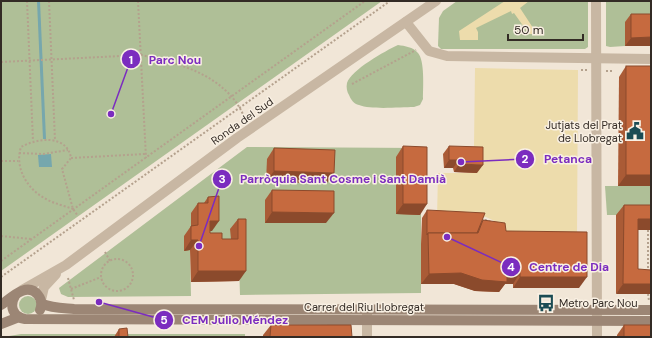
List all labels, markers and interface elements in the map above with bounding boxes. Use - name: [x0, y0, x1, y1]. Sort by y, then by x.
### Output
- scale bar: [508, 16, 583, 42]
- text: 50 m: [514, 22, 543, 38]
- callout: Parc Nou: [121, 47, 209, 71]
- text: 1: [129, 52, 133, 68]
- text: Parc Nou: [149, 52, 201, 68]
- street label: Ronda del Sud: [208, 94, 276, 148]
- place label: Jutjats del Prat de Llobregat: [545, 118, 622, 145]
- public building icon: Jutjats del Prat de Llobregat: [625, 121, 645, 141]
- callout: Petanca: [515, 147, 600, 171]
- text: 2: [522, 151, 529, 167]
- text: Petanca: [544, 151, 592, 167]
- callout: Parròquia Sant Cosme i Sant Damià: [212, 167, 454, 191]
- text: 3: [218, 171, 226, 187]
- text: Parròquia Sant Cosme i Sant Damià: [240, 171, 446, 187]
- callout: Centre de Dia: [501, 255, 617, 279]
- text: 4: [507, 259, 515, 275]
- text: Centre de Dia: [529, 259, 609, 275]
- bus stop icon: Metro Parc Nou: [536, 293, 556, 313]
- place label: Metro Parc Nou: [559, 296, 638, 310]
- street label: Carrer del Riu Llobregat: [304, 300, 424, 314]
- callout: CEM Julio Méndez: [154, 308, 296, 332]
- text: 5: [160, 312, 168, 328]
- text: CEM Julio Méndez: [182, 312, 288, 328]

